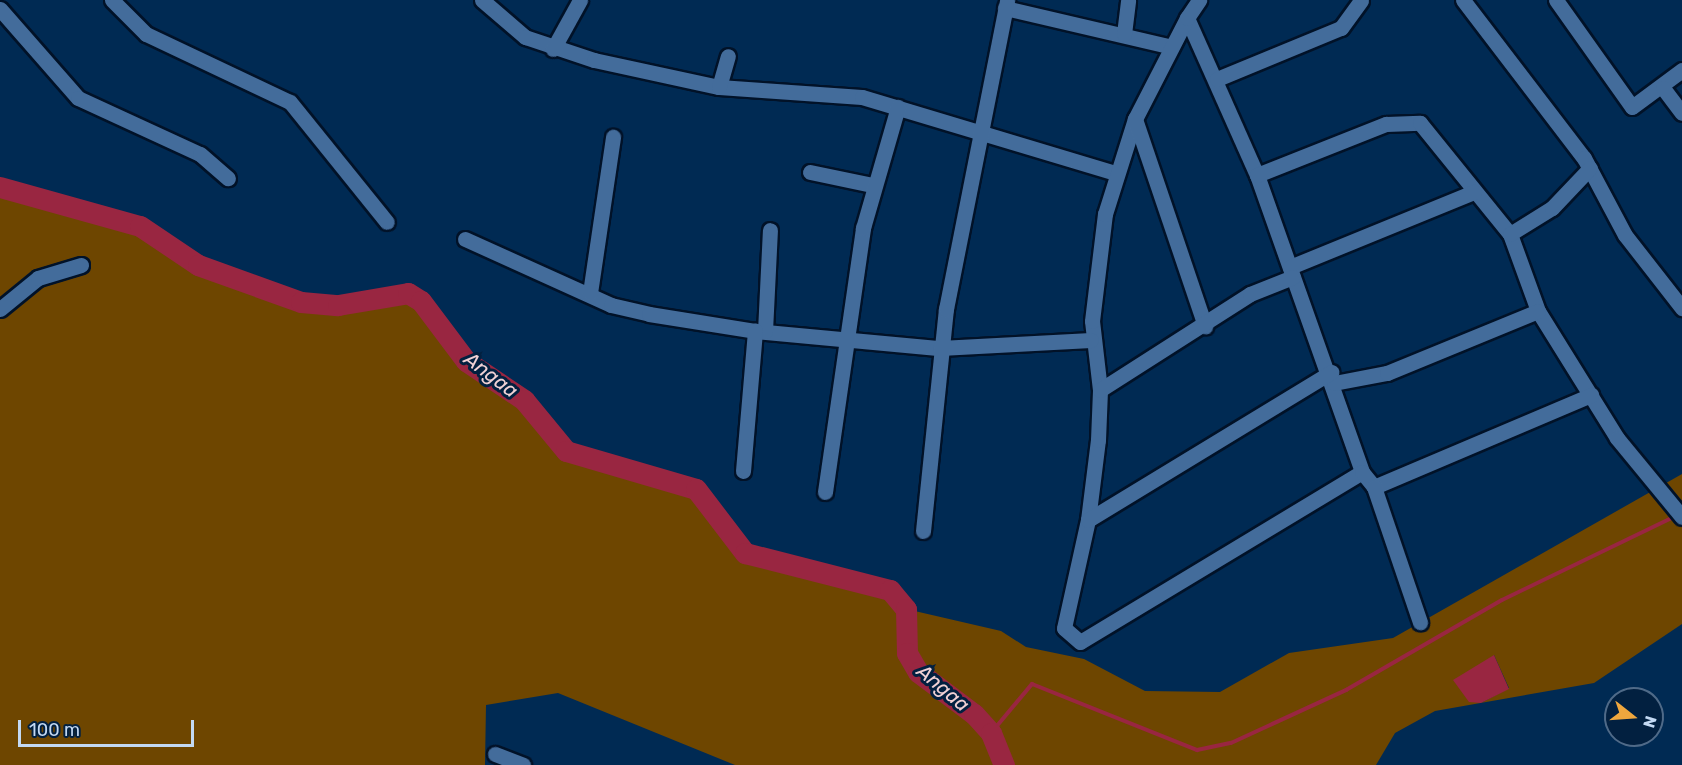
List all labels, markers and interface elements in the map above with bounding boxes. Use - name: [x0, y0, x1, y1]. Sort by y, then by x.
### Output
- water label: Angaa: [459, 347, 523, 403]
- water label: Angaa: [912, 659, 974, 717]
- north arrow: [1604, 687, 1664, 747]
- scale bar: [21, 708, 196, 746]
- text: N: [1639, 714, 1661, 730]
- text: 100 m: [29, 719, 80, 741]

